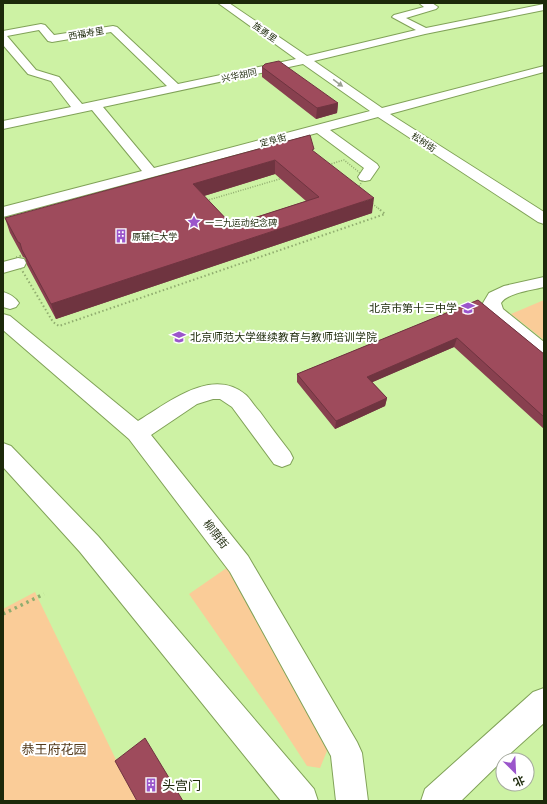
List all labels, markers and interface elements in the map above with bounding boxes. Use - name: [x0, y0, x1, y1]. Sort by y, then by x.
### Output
- street label: 旌勇里: [251, 20, 279, 44]
- street label: 西福寿里: [67, 24, 105, 42]
- street label: 兴华胡同: [220, 66, 258, 84]
- one-way arrow: [333, 79, 343, 87]
- street label: 松树街: [410, 130, 438, 154]
- street label: 定阜街: [259, 131, 287, 149]
- place icon: 一二九运动纪念碑: [186, 214, 202, 230]
- place label: 一二九运动纪念碑: [205, 217, 277, 228]
- building icon: 原辅仁大学: [113, 228, 129, 244]
- place label: 原辅仁大学: [132, 231, 177, 242]
- school or university icon: 北京市第十三中学: [460, 300, 476, 316]
- place label: 北京市第十三中学: [369, 301, 457, 315]
- school or university icon: 北京师范大学继续教育与教师培训学院: [171, 329, 187, 345]
- place label: 北京师范大学继续教育与教师培训学院: [190, 330, 377, 344]
- street label: 柳荫街: [200, 517, 232, 551]
- park label: 恭王府花园: [21, 741, 87, 758]
- north arrow: [495, 752, 535, 792]
- text: 北: [511, 773, 527, 790]
- building icon: 头宫门: [143, 777, 159, 793]
- place label: 头宫门: [162, 777, 201, 794]

